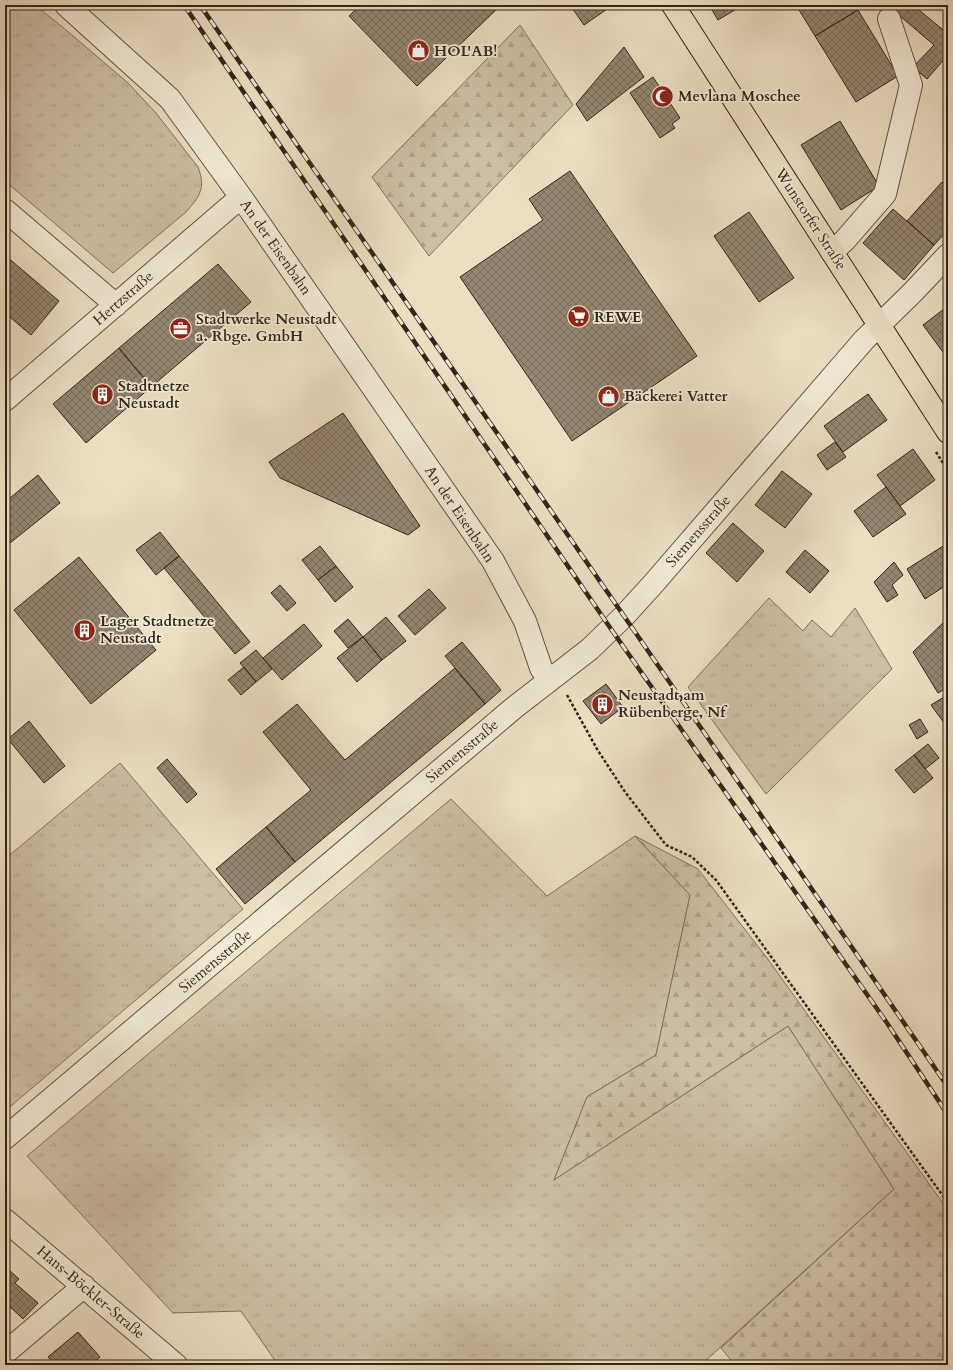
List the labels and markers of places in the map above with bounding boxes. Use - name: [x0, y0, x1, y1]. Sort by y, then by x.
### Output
- shop icon: HOL'AB!: [405, 38, 431, 64]
- place label: HOL'AB!: [434, 41, 497, 61]
- mosque icon: Mevlana Moschee: [650, 83, 676, 109]
- place label: Mevlana Moschee: [678, 86, 801, 106]
- supermarket icon: REWE: [565, 304, 591, 330]
- place label: REWE: [594, 307, 641, 327]
- place label: Stadtwerke Neustadt a. Rbge. GmbH: [196, 309, 337, 346]
- office icon: Stadtwerke Neustadt a. Rbge. GmbH: [168, 315, 194, 341]
- place label: Stadtnetze Neustadt: [118, 376, 190, 413]
- building icon: Stadtnetze Neustadt: [89, 382, 115, 408]
- shop icon: Bäckerei Vatter: [596, 383, 622, 409]
- place label: Bäckerei Vatter: [624, 386, 728, 406]
- place label: Lager Stadtnetze Neustadt: [100, 611, 214, 648]
- building icon: Lager Stadtnetze Neustadt: [72, 617, 98, 643]
- place label: Neustadt am Rübenberge, Nf: [618, 685, 728, 722]
- building icon: Neustadt am Rübenberge, Nf: [590, 691, 616, 717]

